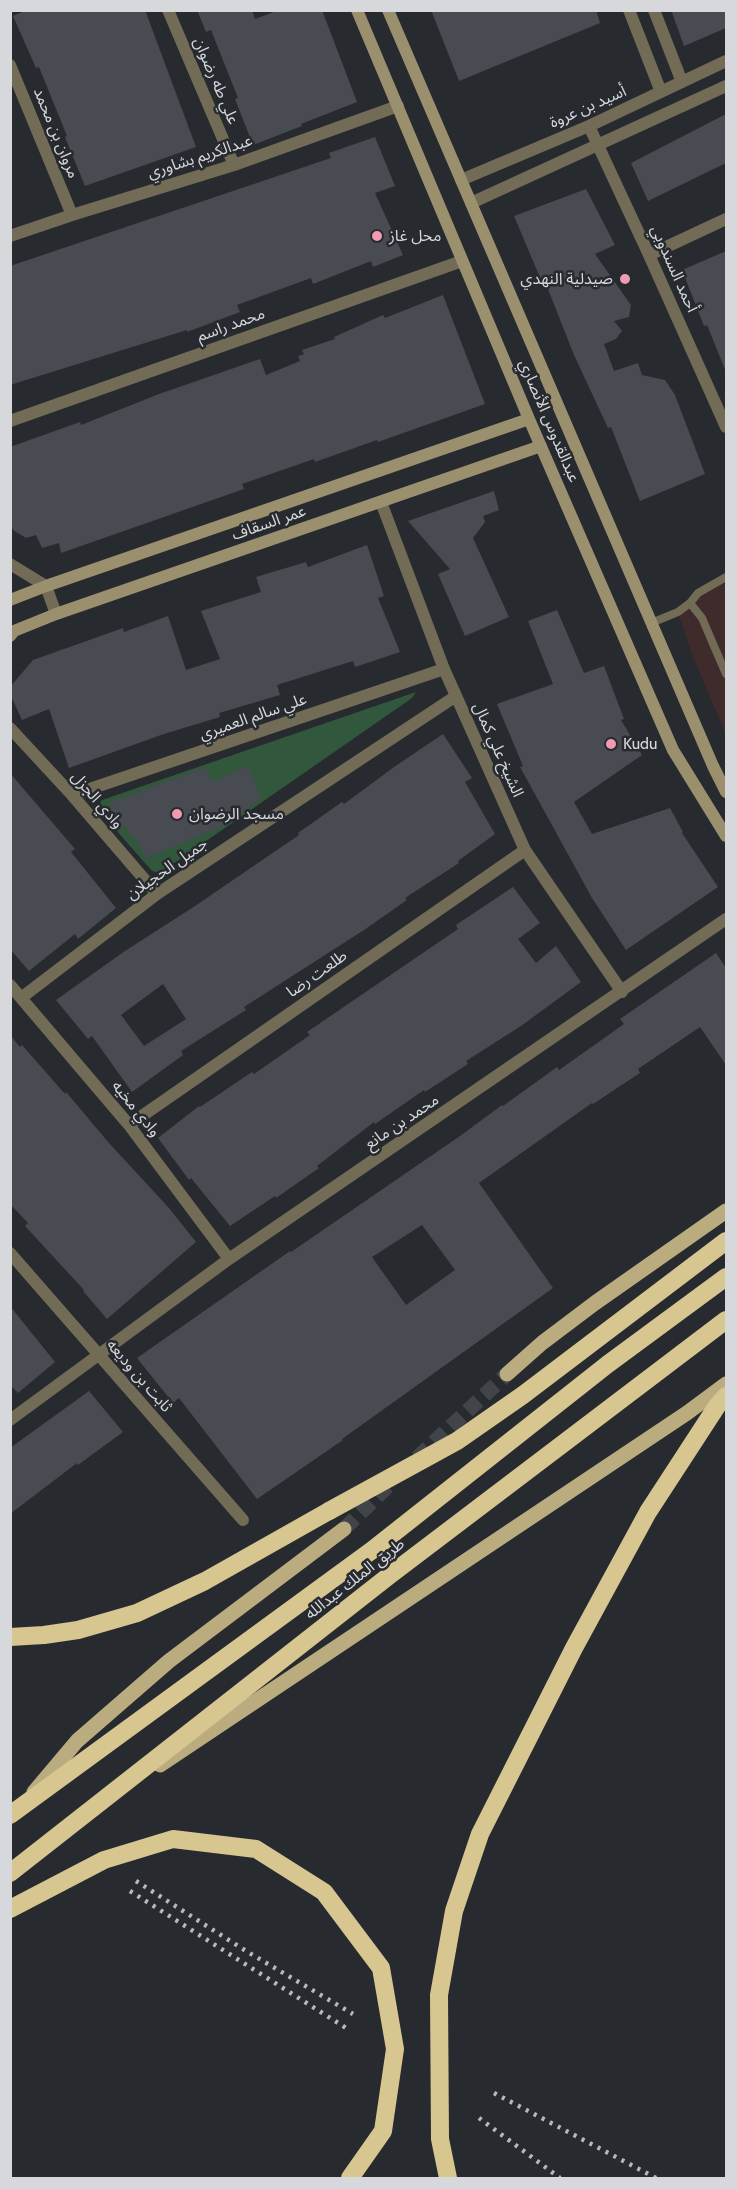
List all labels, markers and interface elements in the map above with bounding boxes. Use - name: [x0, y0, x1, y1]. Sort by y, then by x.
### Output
- street label: علي طه رضوان: [189, 35, 243, 127]
- street label: أسيد بن عروة: [547, 82, 629, 132]
- street label: مروان بن محمد: [29, 85, 83, 181]
- street label: عبدالكريم بشاوري: [145, 131, 255, 183]
- street label: أحمد السندوبي: [646, 222, 702, 316]
- place label: محل غاز: [389, 226, 441, 246]
- marker: محل غاز: [370, 229, 384, 243]
- place label: صيدلية النهدي: [520, 269, 613, 289]
- marker: صيدلية النهدي: [618, 272, 632, 286]
- street label: محمد راسم: [194, 304, 268, 346]
- street label: عبدالقدوس الأنصاري: [514, 357, 584, 485]
- street label: عمر السقاف: [229, 501, 309, 545]
- street label: علي سالم العميري: [197, 690, 309, 744]
- street label: الشيخ علي كمال: [469, 700, 527, 800]
- place label: Kudu: [623, 734, 657, 754]
- marker: Kudu: [604, 737, 618, 751]
- street label: وادي الجزل: [67, 767, 127, 833]
- place label: مسجد الرضوان: [189, 804, 284, 824]
- marker: مسجد الرضوان: [170, 807, 184, 821]
- street label: جميل الحجيلان: [123, 834, 211, 904]
- street label: طلعت رضا: [283, 946, 351, 1002]
- street label: وادي مخيه: [108, 1077, 164, 1141]
- street label: محمد بن مانع: [361, 1090, 443, 1154]
- street label: ثابت بن وديعه: [102, 1336, 176, 1416]
- street label: طريق الملك عبدالله: [301, 1534, 409, 1624]

